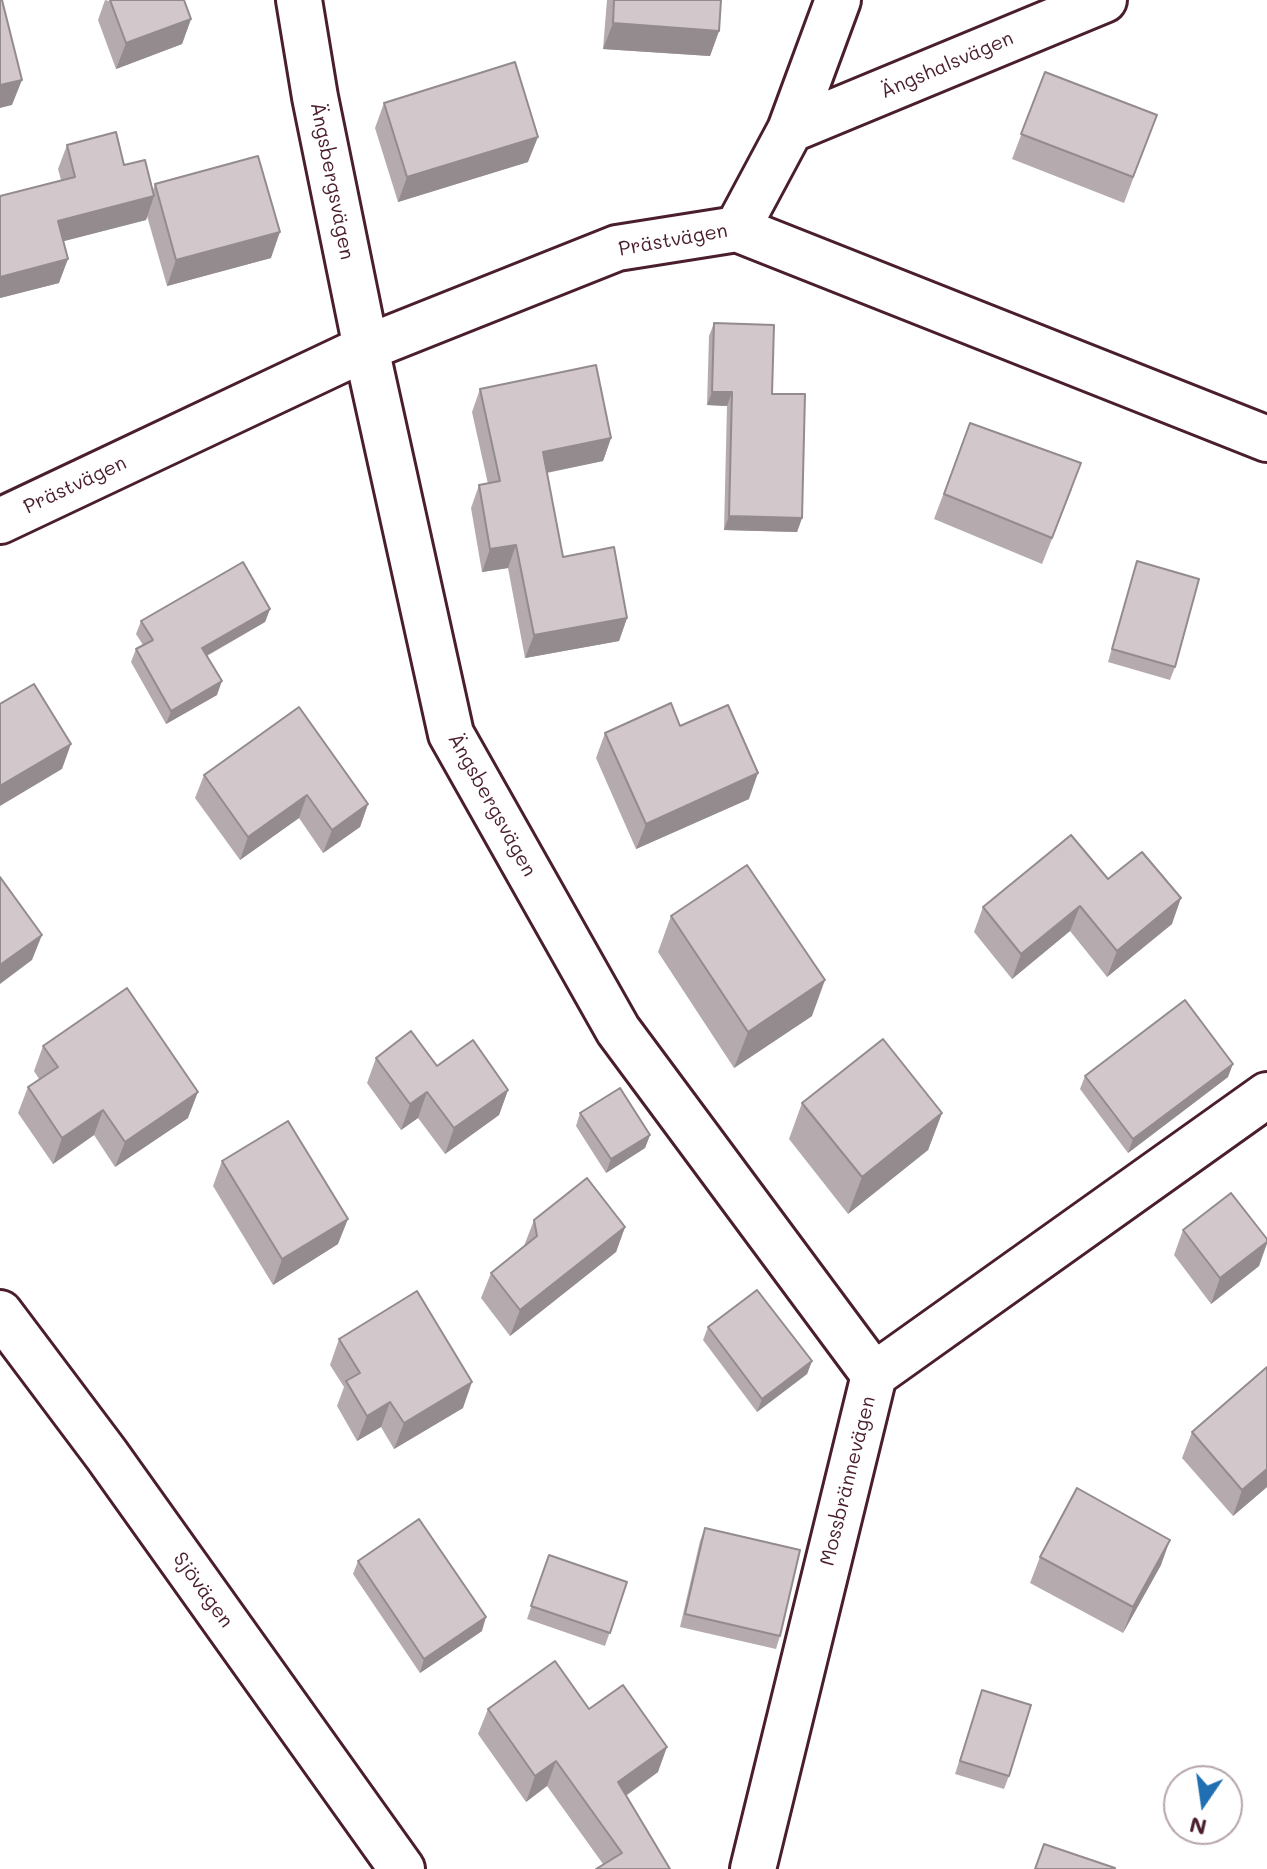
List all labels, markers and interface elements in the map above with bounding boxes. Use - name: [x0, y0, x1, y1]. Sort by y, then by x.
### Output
- street label: Ängshalsvägen: [877, 26, 1017, 104]
- street label: Ängsbergsvägen: [305, 100, 359, 262]
- street label: Prästvägen: [616, 219, 730, 261]
- street label: Prästvägen: [20, 451, 130, 519]
- street label: Ängsbergsvägen: [443, 729, 541, 881]
- street label: Mossbrännevägen: [815, 1394, 881, 1568]
- street label: Sjövägen: [168, 1548, 238, 1632]
- north arrow: [1163, 1765, 1243, 1845]
- text: N: [1187, 1811, 1209, 1843]

